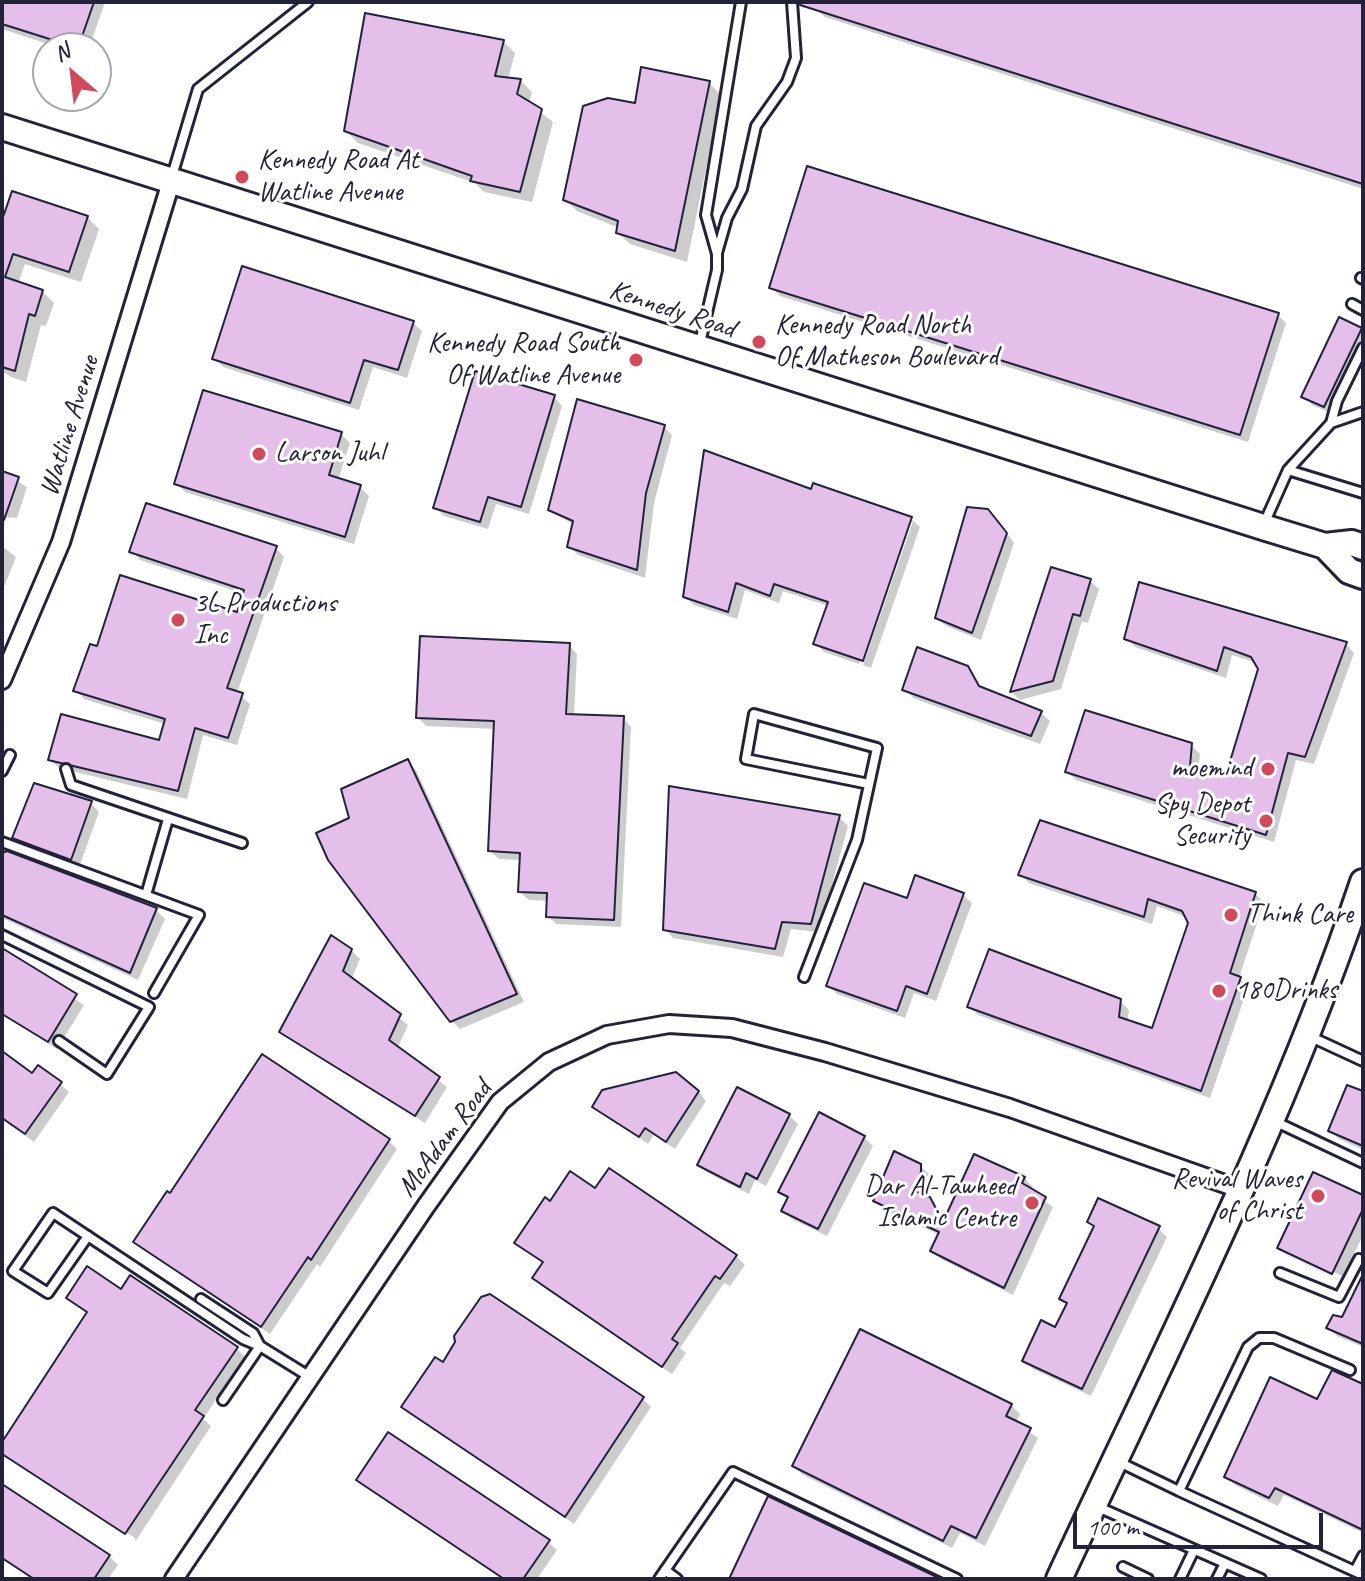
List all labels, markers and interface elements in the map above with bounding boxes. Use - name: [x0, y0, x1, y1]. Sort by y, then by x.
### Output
- north arrow: [32, 32, 112, 112]
- text: N: [49, 37, 74, 68]
- place label: Kennedy Road At Watline Avenue: [258, 144, 419, 210]
- marker: Kennedy Road At Watline Avenue: [233, 168, 251, 186]
- street label: Kennedy Road: [605, 274, 739, 346]
- place label: Kennedy Road North Of Matheson Boulevard: [775, 309, 998, 375]
- place label: Kennedy Road South Of Watline Avenue: [427, 327, 620, 393]
- marker: Kennedy Road North Of Matheson Boulevard: [750, 333, 768, 351]
- marker: Kennedy Road South Of Watline Avenue: [627, 351, 645, 369]
- street label: Watline Avenue: [33, 352, 107, 500]
- place label: Larson Juhl: [275, 437, 384, 471]
- marker: Larson Juhl: [250, 445, 268, 463]
- place label: 3L Productions Inc: [194, 587, 337, 653]
- marker: 3L Productions Inc: [169, 611, 187, 629]
- place label: moemind: [1171, 752, 1252, 786]
- marker: moemind: [1259, 760, 1277, 778]
- place label: Spy Depot Security: [1154, 788, 1250, 854]
- marker: Spy Depot Security: [1257, 812, 1275, 830]
- place label: Think Care: [1247, 898, 1353, 932]
- marker: Think Care: [1222, 906, 1240, 924]
- place label: 180Drinks: [1235, 974, 1337, 1008]
- marker: 180Drinks: [1210, 982, 1228, 1000]
- street label: McAdam Road: [390, 1074, 500, 1204]
- place label: Revival Waves of Christ: [1172, 1163, 1302, 1229]
- place label: Dar Al-Tawheed Islamic Centre: [864, 1170, 1016, 1236]
- marker: Revival Waves of Christ: [1309, 1187, 1327, 1205]
- marker: Dar Al-Tawheed Islamic Centre: [1023, 1194, 1041, 1212]
- scale bar: [1077, 1497, 1327, 1547]
- text: 100 m: [1087, 1512, 1139, 1542]

